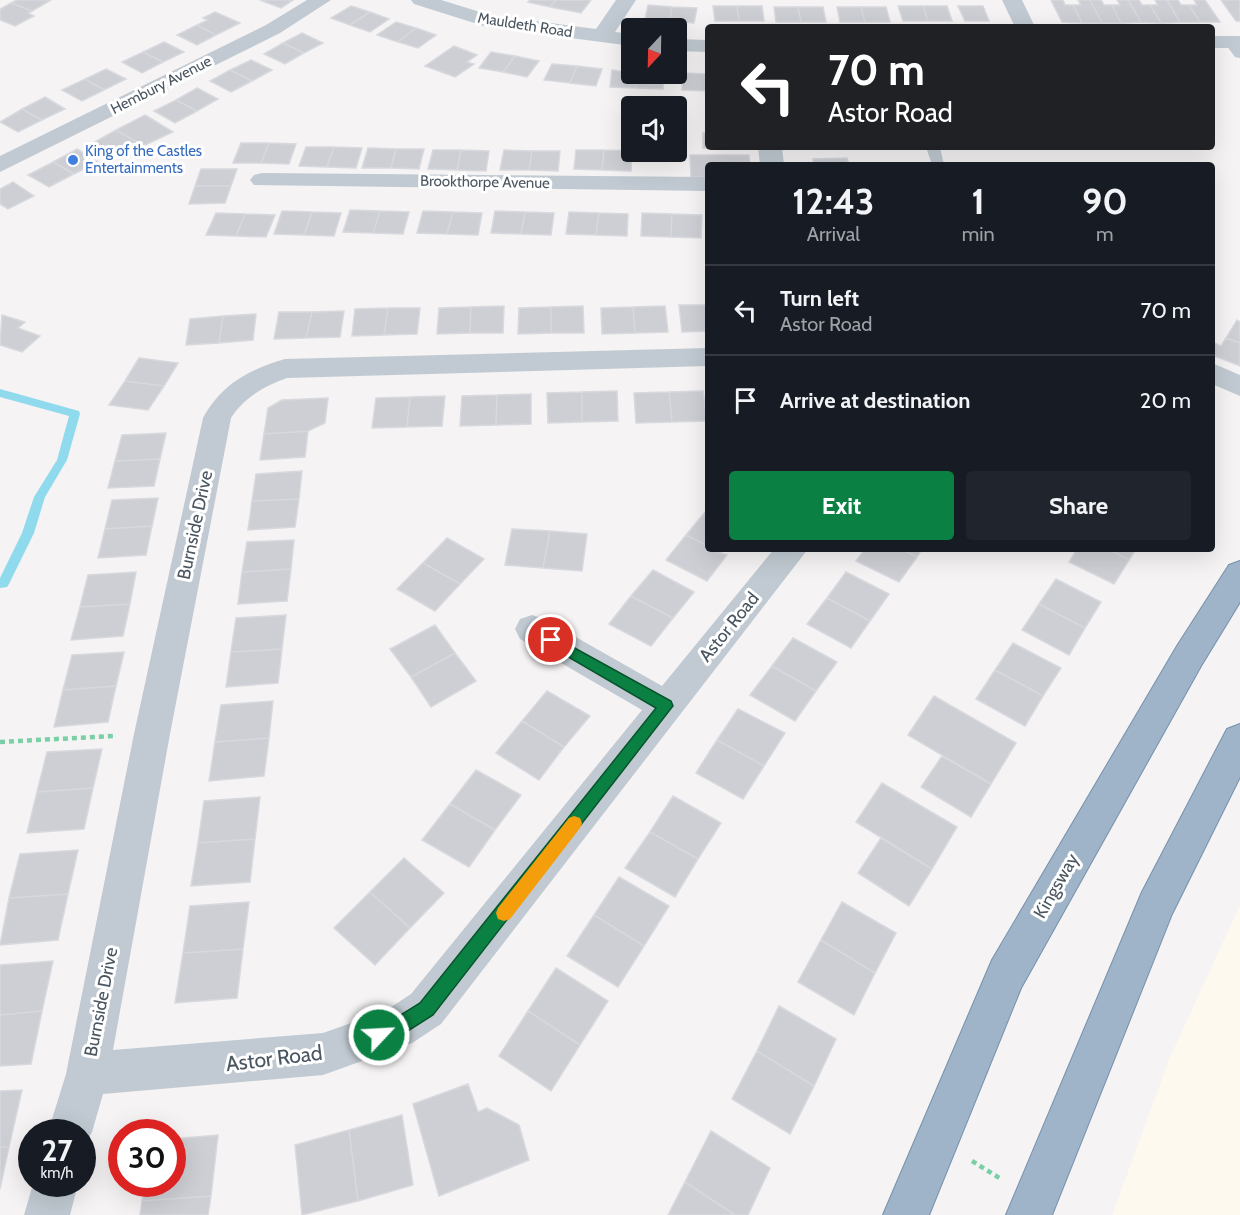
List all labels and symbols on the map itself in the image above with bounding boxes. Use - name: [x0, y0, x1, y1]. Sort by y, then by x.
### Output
- street label: Mauldeth Road: [476, 9, 574, 41]
- north arrow: [621, 18, 687, 84]
- street label: Hembury Avenue: [108, 52, 215, 118]
- place label: King of the Castles Entertainments: [85, 142, 202, 177]
- marker: King of the Castles Entertainments: [66, 153, 80, 167]
- street label: Brookthorpe Avenue: [420, 172, 550, 192]
- street label: Burnside Drive: [173, 469, 217, 581]
- street label: Astor Road: [694, 588, 764, 666]
- pin: [525, 614, 576, 665]
- street label: Kingsway: [1029, 850, 1083, 922]
- street label: Burnside Drive: [80, 946, 122, 1058]
- position arrow: [347, 1003, 411, 1067]
- street label: Astor Road: [224, 1040, 324, 1076]
- speed limit sign: 30: [108, 1119, 186, 1197]

